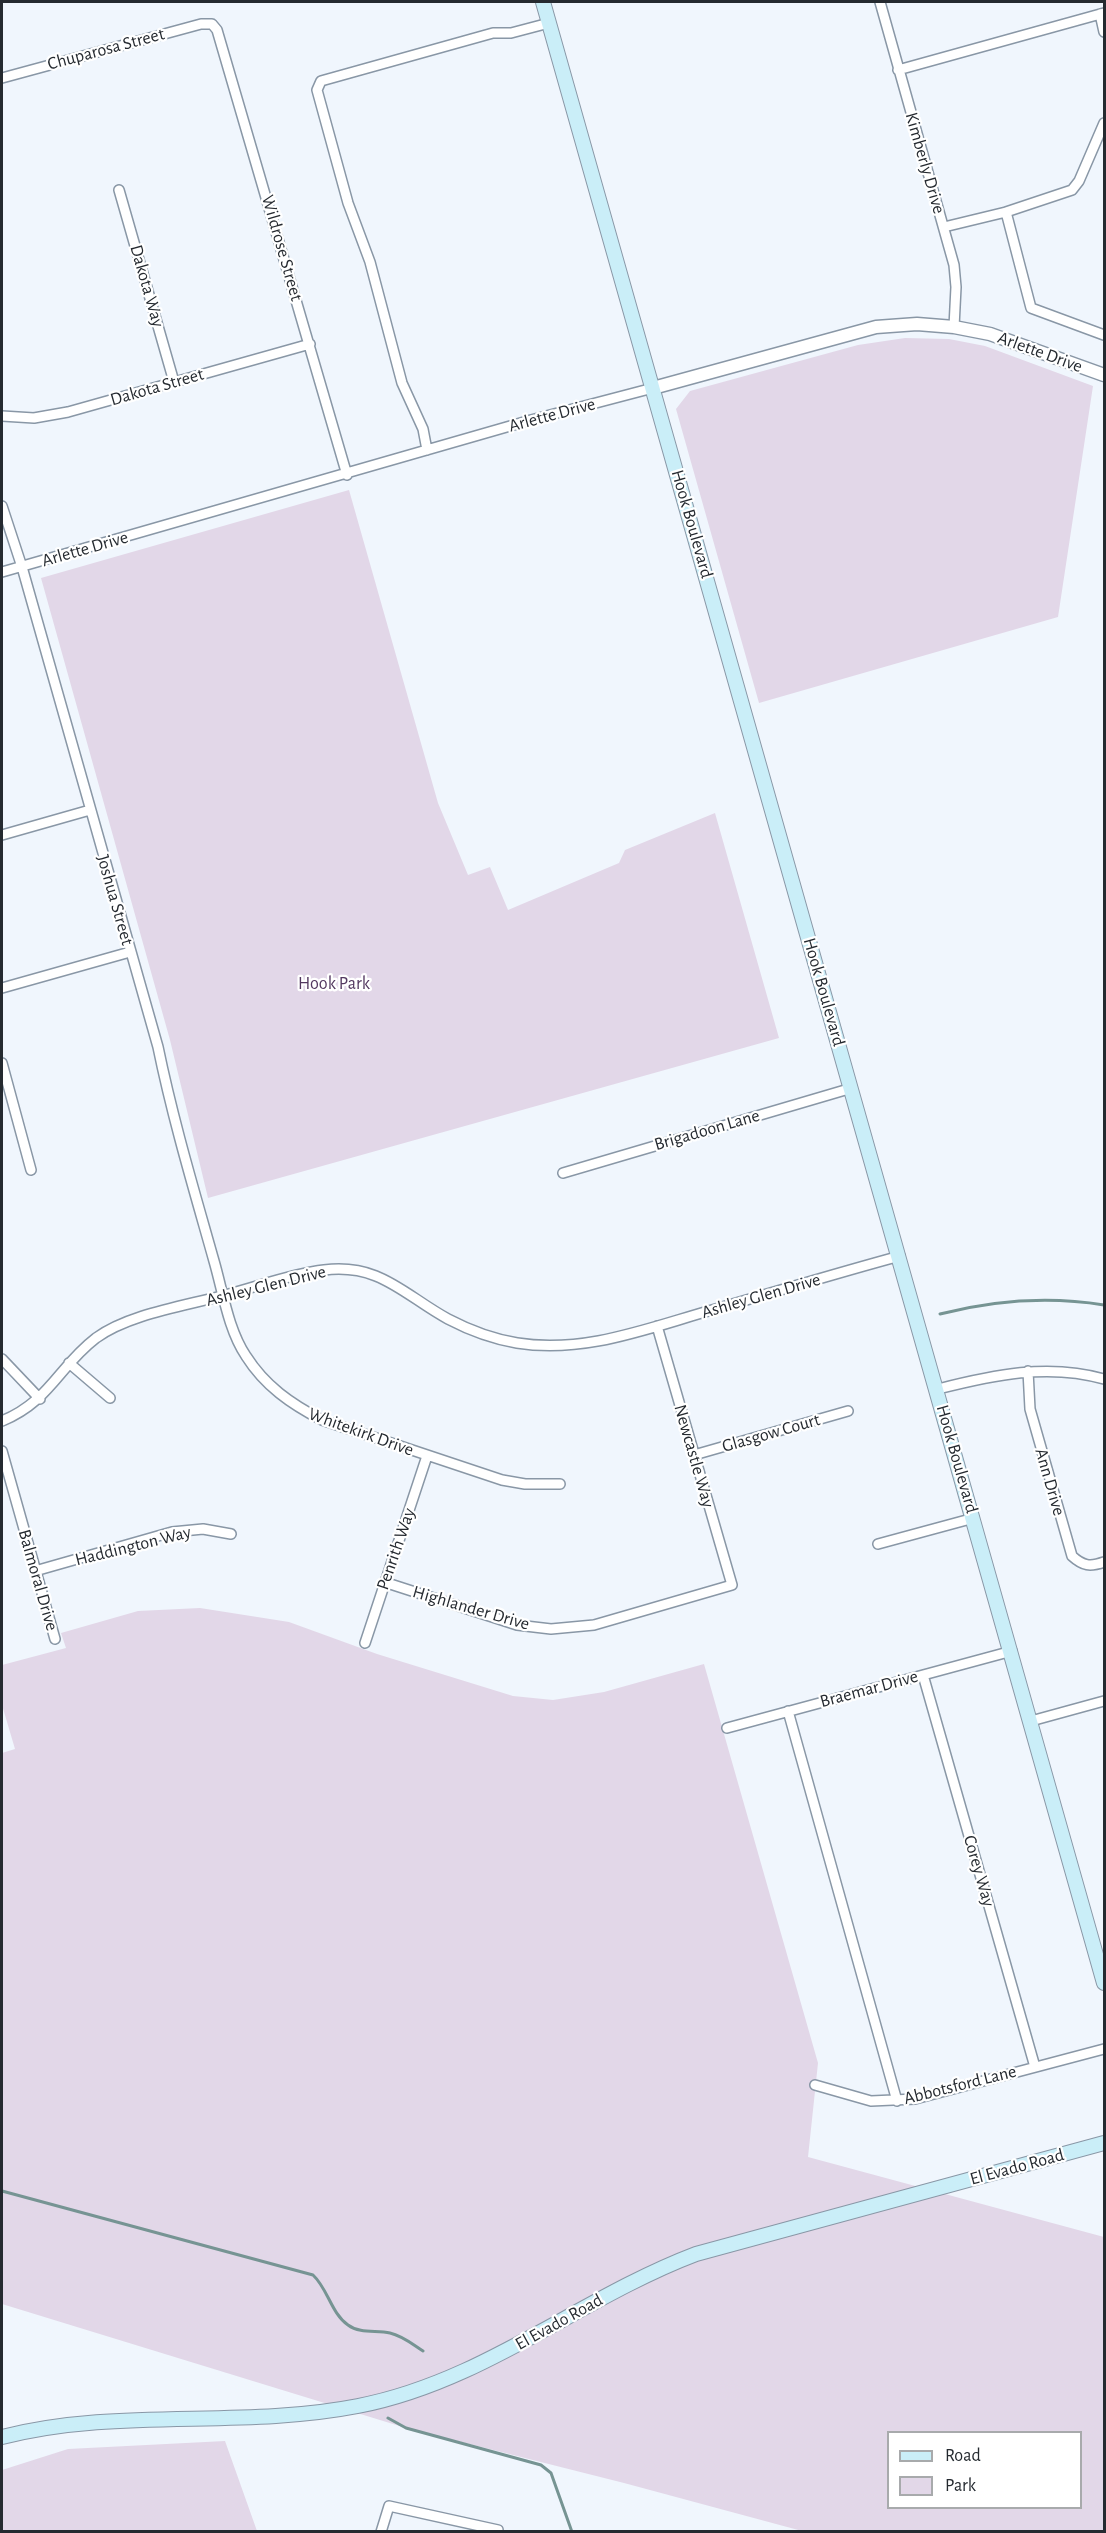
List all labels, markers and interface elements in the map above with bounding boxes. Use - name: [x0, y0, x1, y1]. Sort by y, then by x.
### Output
- street label: Chuparosa Street: [45, 23, 167, 75]
- street label: Kimberly Drive: [900, 110, 950, 216]
- street label: Wildrose Street: [257, 193, 307, 303]
- street label: Dakota Way: [125, 242, 169, 330]
- street label: Arlette Drive: [995, 327, 1085, 377]
- street label: Dakota Street: [108, 363, 206, 411]
- street label: Arlette Drive: [506, 393, 598, 437]
- street label: Hook Boulevard: [666, 467, 718, 581]
- street label: Arlette Drive: [39, 526, 131, 572]
- street label: Joshua Street: [92, 852, 138, 948]
- street label: Hook Boulevard: [798, 935, 850, 1049]
- park label: Hook Park: [298, 973, 370, 995]
- street label: Brigadoon Lane: [652, 1105, 762, 1155]
- street label: Ashley Glen Drive: [204, 1261, 328, 1311]
- street label: Ashley Glen Drive: [699, 1269, 823, 1323]
- street label: Newcastle Way: [669, 1402, 719, 1510]
- street label: Hook Boulevard: [931, 1402, 983, 1516]
- street label: Whitekirk Drive: [305, 1403, 417, 1461]
- street label: Glasgow Court: [720, 1409, 822, 1457]
- street label: Ann Drive: [1030, 1446, 1070, 1518]
- street label: Penrith Way: [372, 1505, 420, 1593]
- street label: Haddington Way: [73, 1521, 193, 1571]
- street label: Balmoral Drive: [13, 1527, 63, 1633]
- street label: Highlander Drive: [410, 1581, 532, 1635]
- street label: Braemar Drive: [818, 1666, 920, 1712]
- street label: Corey Way: [959, 1833, 999, 1909]
- street label: Abbotsford Lane: [901, 2061, 1019, 2109]
- street label: El Evado Road: [967, 2144, 1067, 2190]
- street label: El Evado Road: [511, 2289, 607, 2355]
- legend: [887, 2431, 1082, 2509]
- text: Road: [945, 2447, 981, 2465]
- text: Park: [945, 2477, 976, 2495]

